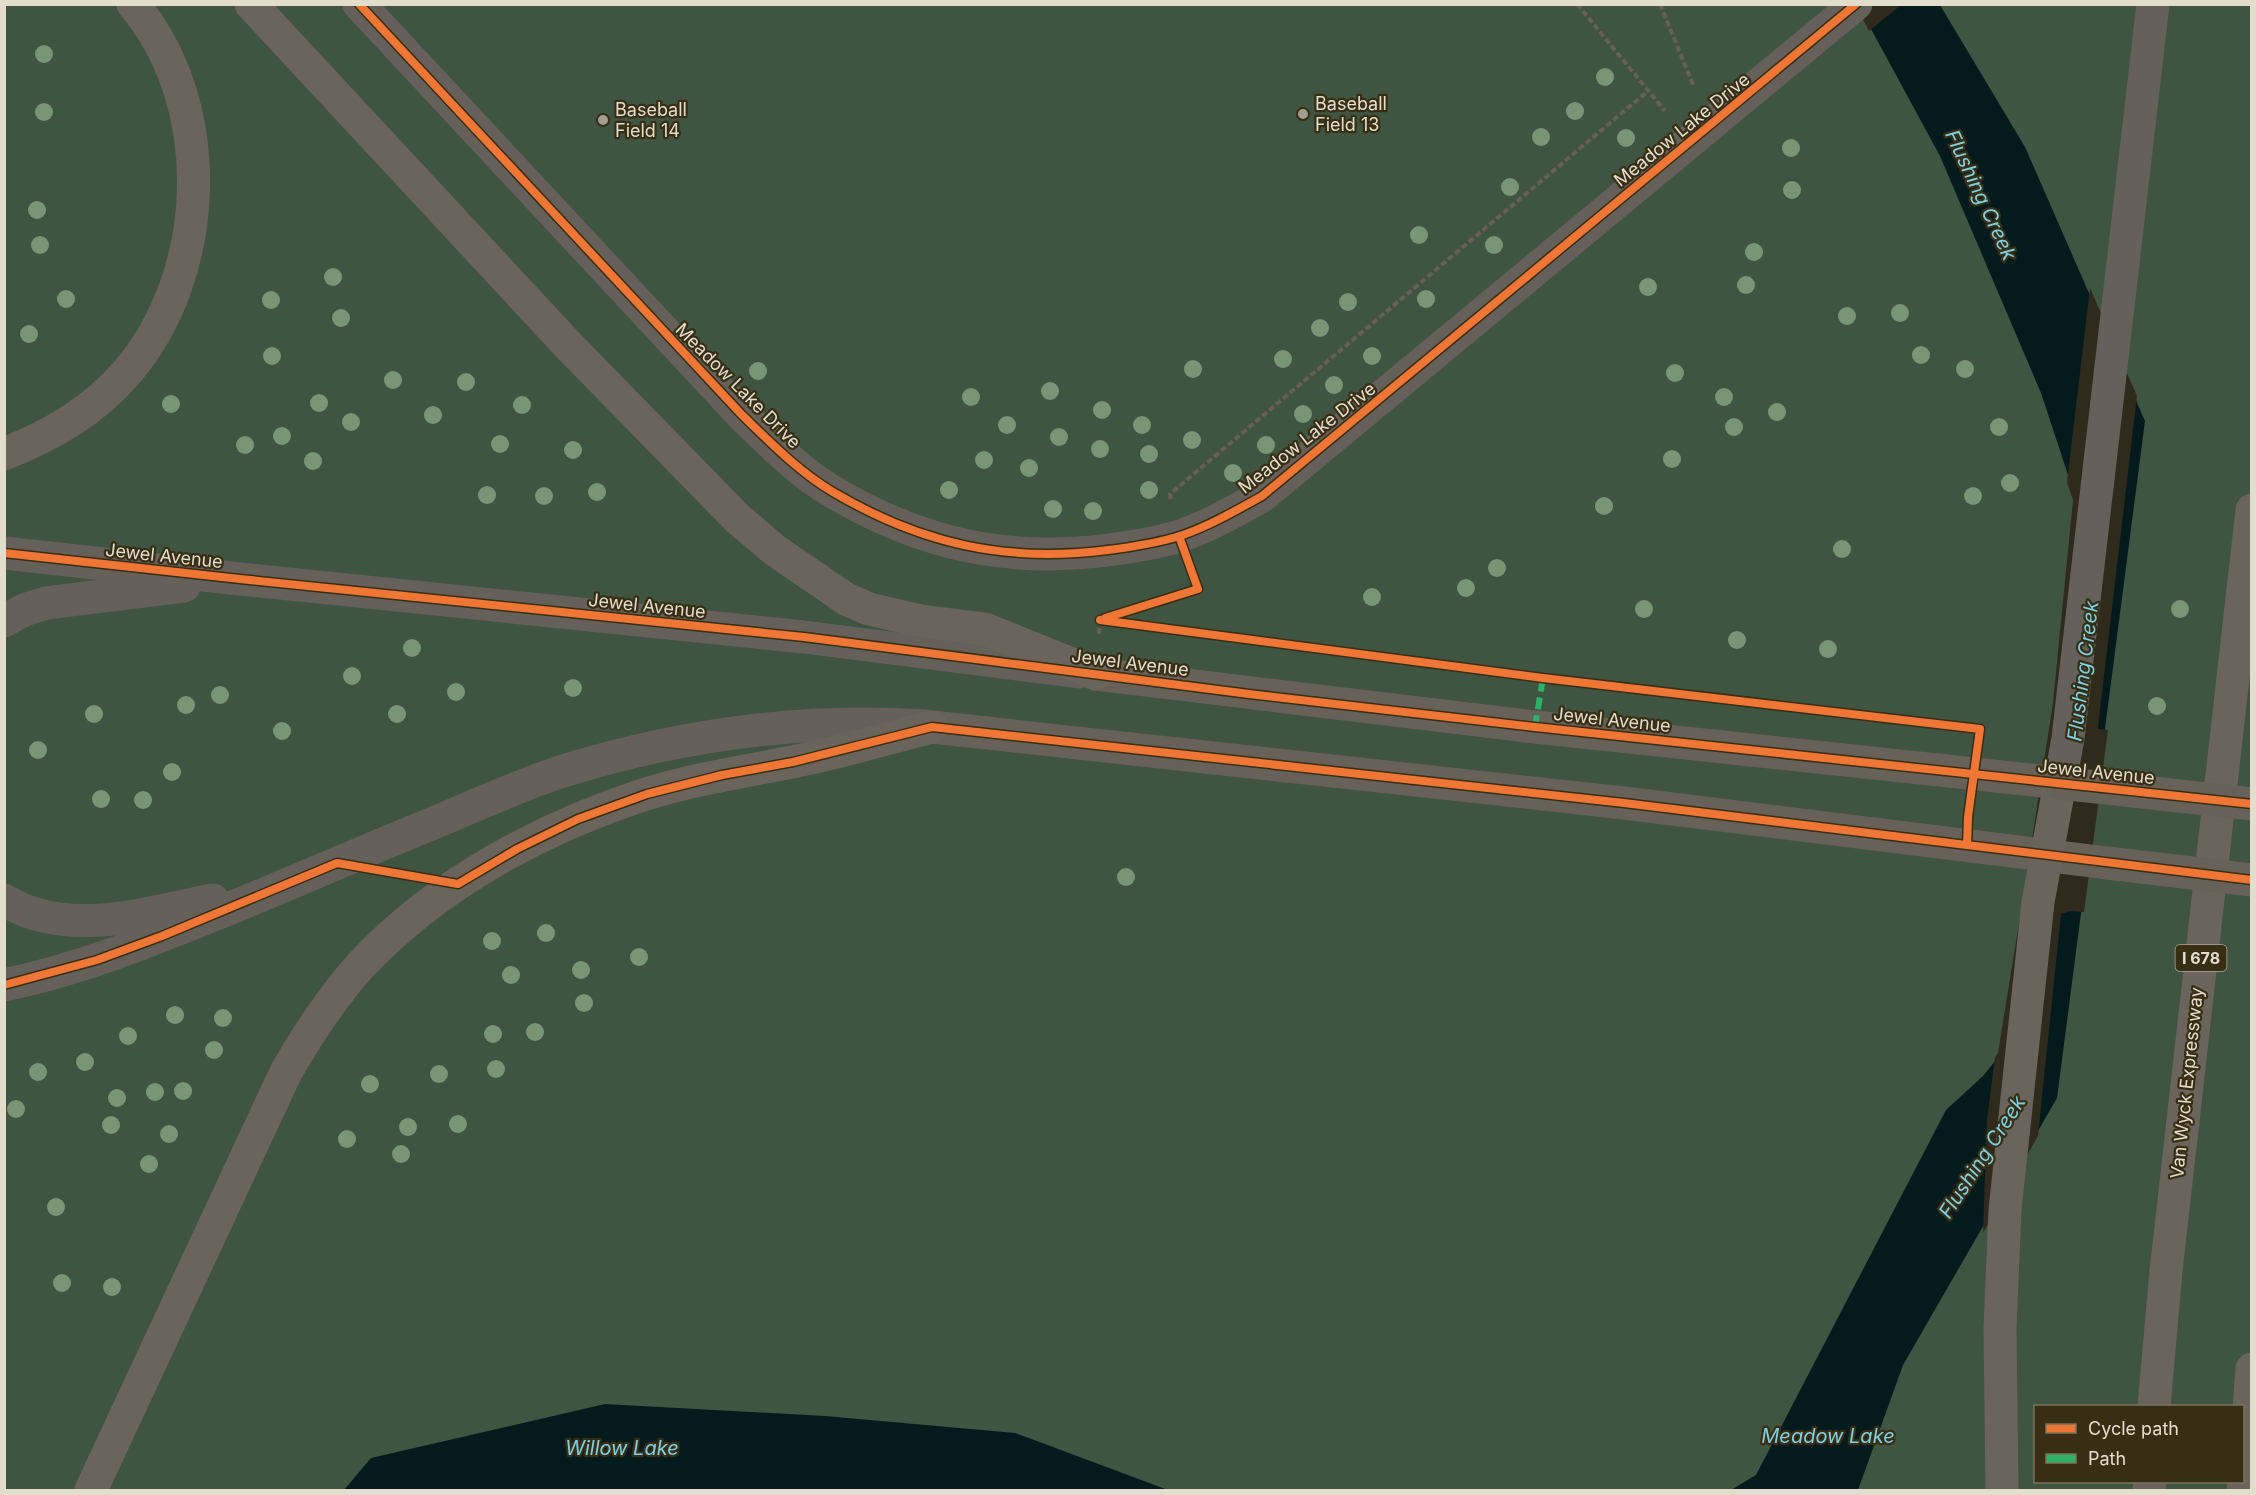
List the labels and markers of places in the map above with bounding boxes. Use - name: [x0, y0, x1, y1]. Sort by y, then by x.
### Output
- place label: Baseball Field 13: [1315, 93, 1387, 135]
- place label: Baseball Field 14: [615, 99, 687, 141]
- marker: Baseball Field 13: [1296, 107, 1310, 121]
- marker: Baseball Field 14: [596, 113, 610, 127]

